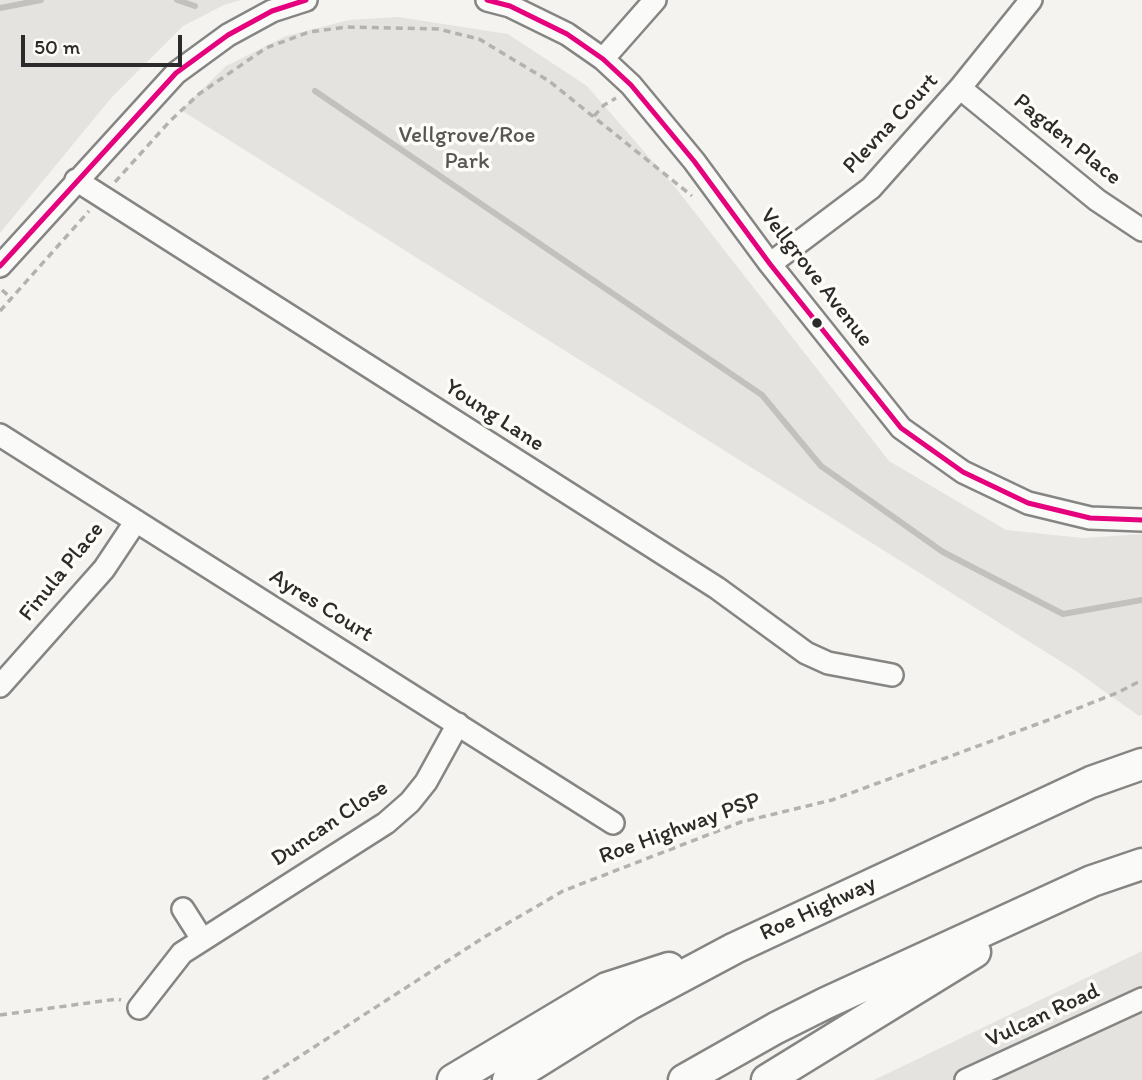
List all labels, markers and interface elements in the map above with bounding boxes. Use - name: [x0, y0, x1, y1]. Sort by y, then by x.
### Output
- scale bar: [24, 21, 186, 65]
- text: 50 m: [34, 34, 80, 59]
- street label: Plevna Court: [837, 68, 945, 180]
- street label: Pagden Place: [1008, 88, 1126, 192]
- park label: Vellgrove/Roe Park: [398, 122, 536, 176]
- street label: Vellgrove Avenue: [753, 203, 879, 353]
- unlabelled marker: [810, 316, 824, 330]
- street label: Young Lane: [439, 374, 549, 458]
- street label: Finula Place: [14, 517, 110, 627]
- street label: Ayres Court: [264, 563, 378, 649]
- street label: Duncan Close: [266, 775, 394, 873]
- street label: Roe Highway PSP: [596, 787, 764, 871]
- street label: Roe Highway: [756, 870, 880, 948]
- street label: Vulcan Road: [982, 978, 1104, 1054]

